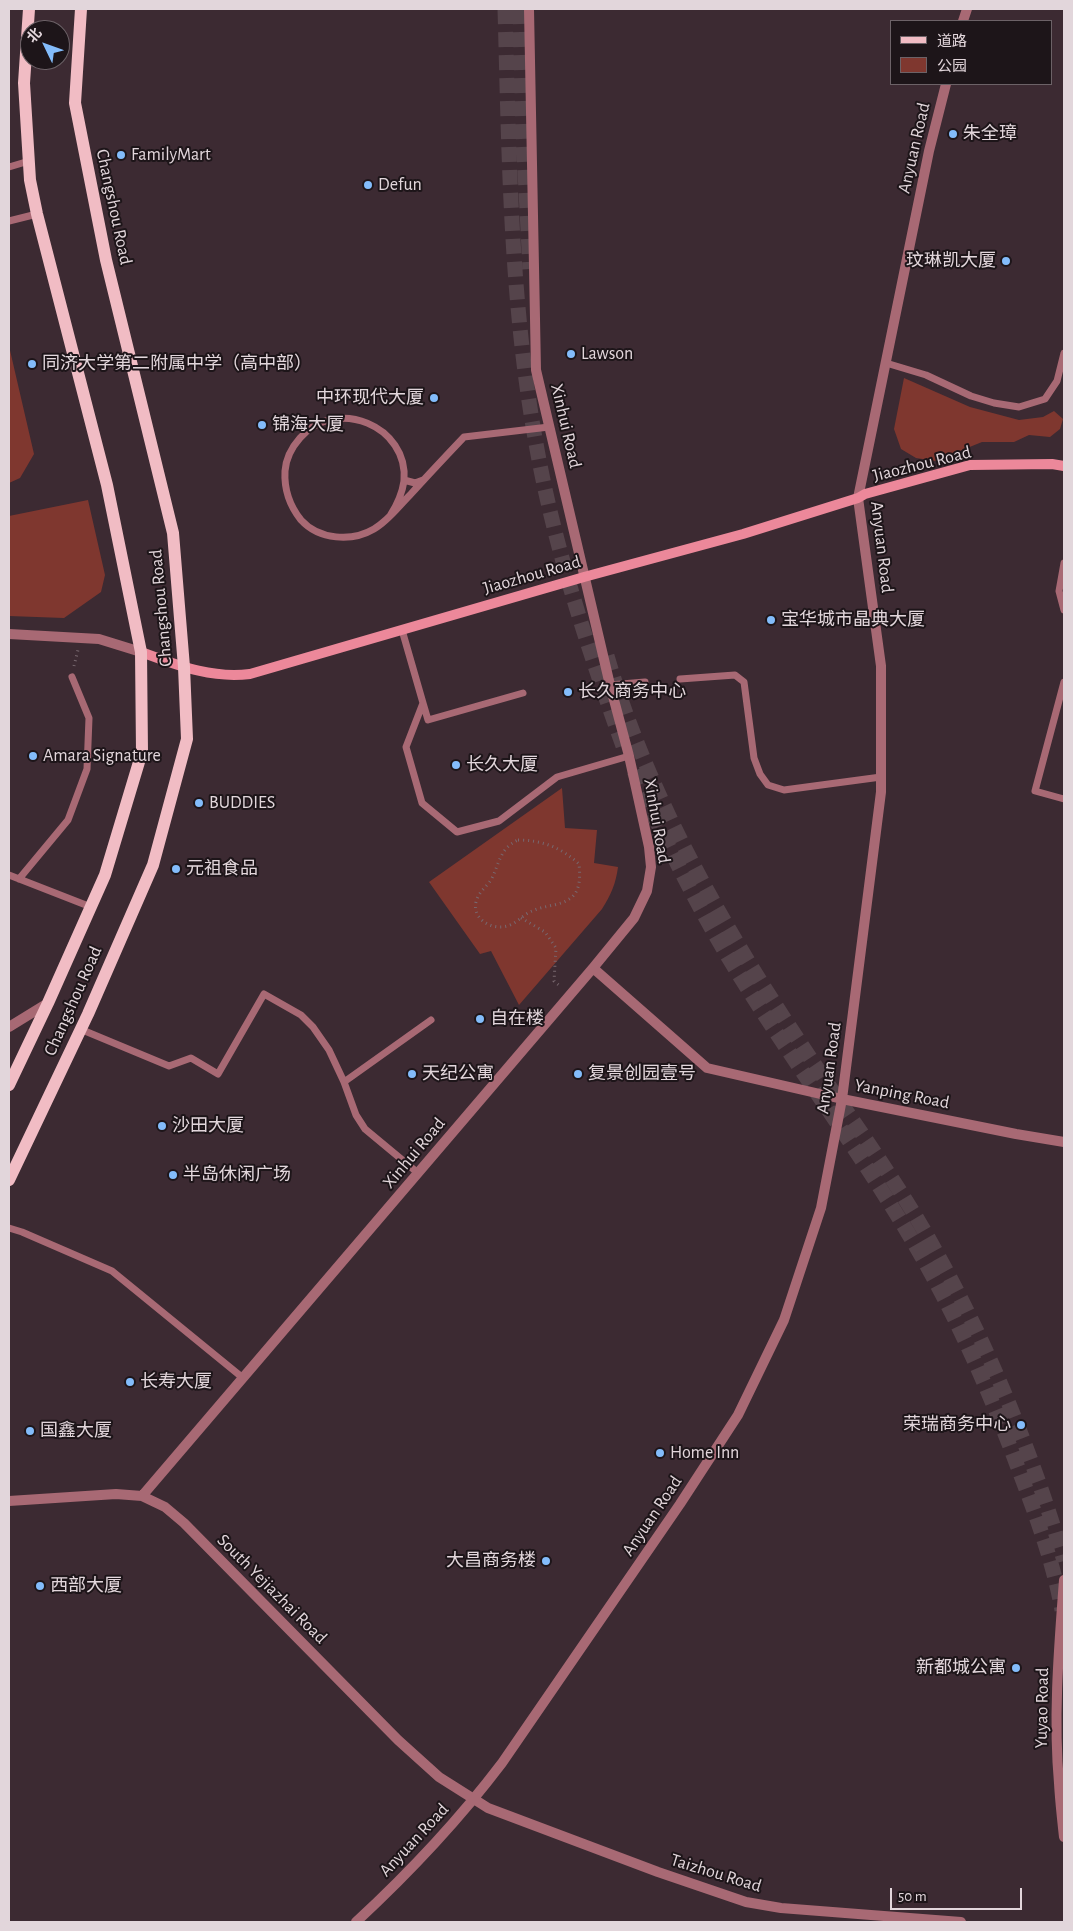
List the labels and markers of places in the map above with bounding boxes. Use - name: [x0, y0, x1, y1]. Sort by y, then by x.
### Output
- place label: 朱全璋: [963, 123, 1017, 145]
- marker: 朱全璋: [947, 128, 959, 140]
- place label: FamilyMart: [131, 144, 211, 166]
- marker: FamilyMart: [115, 149, 127, 161]
- place label: Defun: [378, 174, 422, 196]
- marker: Defun: [362, 179, 374, 191]
- place label: 玟琳凯大厦: [906, 250, 996, 272]
- marker: 玟琳凯大厦: [1000, 255, 1012, 267]
- place label: Lawson: [581, 343, 633, 365]
- marker: Lawson: [565, 348, 577, 360]
- place label: 同济大学第二附属中学（高中部）: [42, 353, 312, 375]
- marker: 同济大学第二附属中学（高中部）: [26, 358, 38, 370]
- place label: 中环现代大厦: [316, 387, 424, 409]
- marker: 中环现代大厦: [428, 392, 440, 404]
- place label: 锦海大厦: [272, 414, 344, 436]
- marker: 锦海大厦: [256, 419, 268, 431]
- place label: 宝华城市晶典大厦: [781, 609, 925, 631]
- marker: 宝华城市晶典大厦: [765, 614, 777, 626]
- place label: 长久商务中心: [578, 681, 686, 703]
- marker: 长久商务中心: [562, 686, 574, 698]
- place label: Amara Signature: [43, 745, 161, 767]
- marker: Amara Signature: [27, 750, 39, 762]
- place label: 长久大厦: [466, 754, 538, 776]
- marker: 长久大厦: [450, 759, 462, 771]
- place label: BUDDIES: [209, 792, 275, 814]
- marker: BUDDIES: [193, 797, 205, 809]
- place label: 元祖食品: [186, 858, 258, 880]
- marker: 元祖食品: [170, 863, 182, 875]
- place label: 自在楼: [490, 1008, 544, 1030]
- marker: 自在楼: [474, 1013, 486, 1025]
- place label: 天纪公寓: [422, 1063, 494, 1085]
- place label: 复景创园壹号: [588, 1063, 696, 1085]
- marker: 天纪公寓: [406, 1068, 418, 1080]
- marker: 复景创园壹号: [572, 1068, 584, 1080]
- place label: 沙田大厦: [172, 1115, 244, 1137]
- marker: 沙田大厦: [156, 1120, 168, 1132]
- place label: 半岛休闲广场: [183, 1164, 291, 1186]
- marker: 半岛休闲广场: [167, 1169, 179, 1181]
- place label: 长寿大厦: [140, 1371, 212, 1393]
- marker: 长寿大厦: [124, 1376, 136, 1388]
- place label: 荣瑞商务中心: [903, 1414, 1011, 1436]
- marker: 荣瑞商务中心: [1015, 1419, 1027, 1431]
- place label: 国鑫大厦: [40, 1420, 112, 1442]
- marker: 国鑫大厦: [24, 1425, 36, 1437]
- place label: Home Inn: [670, 1442, 739, 1464]
- marker: Home Inn: [654, 1447, 666, 1459]
- place label: 大昌商务楼: [446, 1550, 536, 1572]
- marker: 大昌商务楼: [540, 1555, 552, 1567]
- place label: 西部大厦: [50, 1575, 122, 1597]
- marker: 西部大厦: [34, 1580, 46, 1592]
- place label: 新都城公寓: [916, 1657, 1006, 1679]
- marker: 新都城公寓: [1010, 1662, 1022, 1674]

